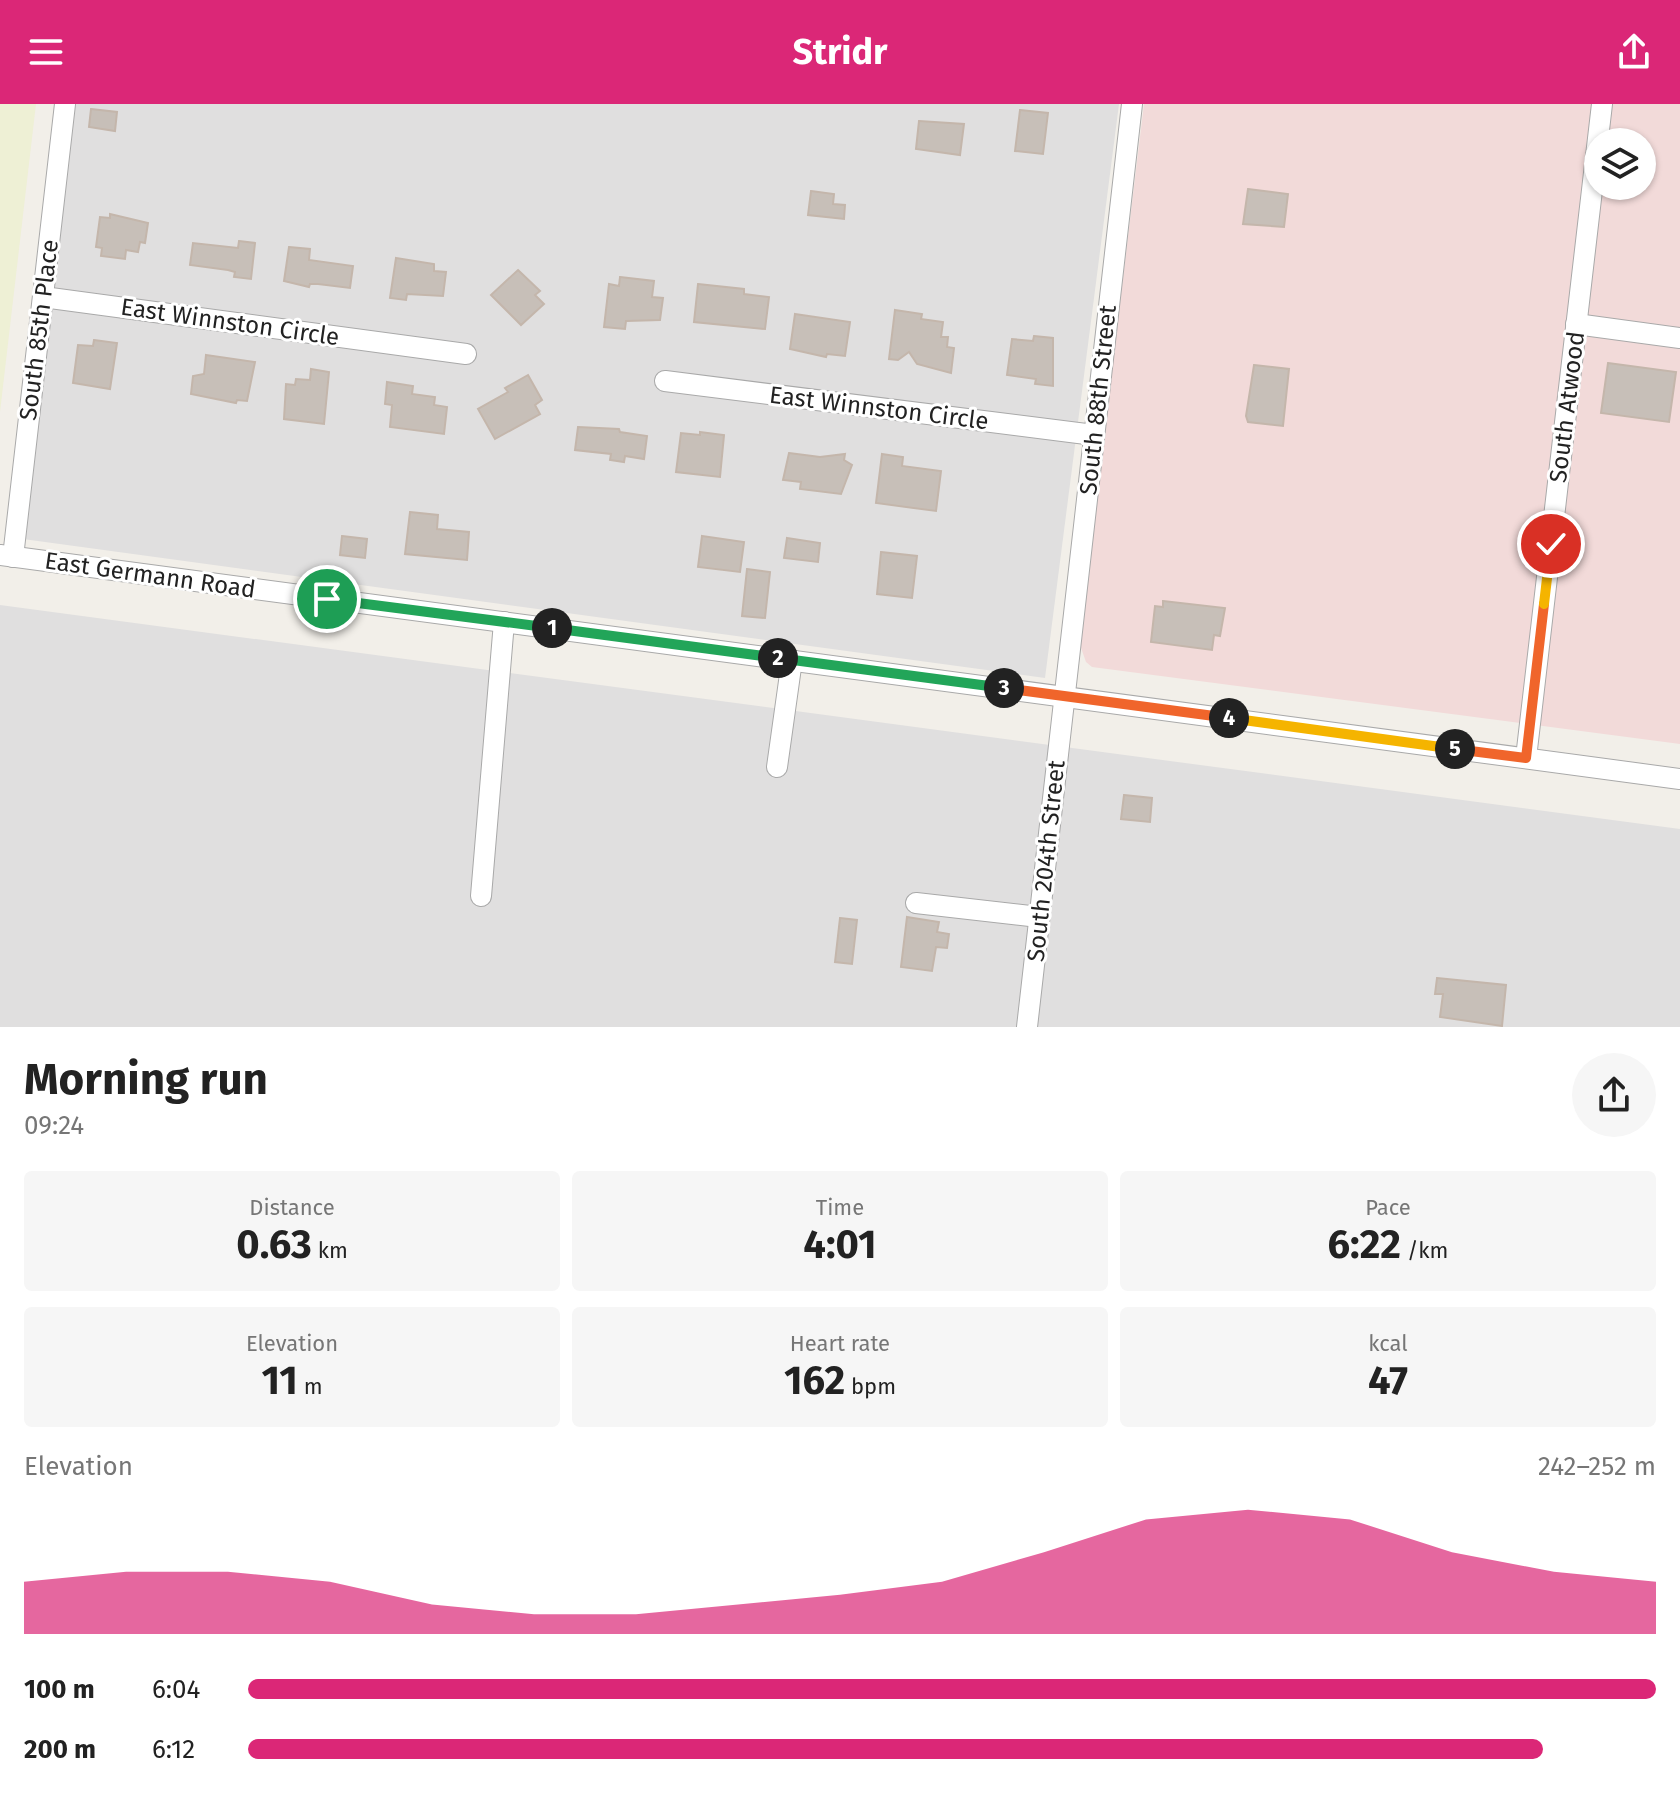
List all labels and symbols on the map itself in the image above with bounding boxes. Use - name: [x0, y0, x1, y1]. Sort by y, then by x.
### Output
- street label: South 85th Place: [14, 238, 64, 422]
- street label: East Winnston Circle: [119, 293, 341, 351]
- street label: South 88th Street: [1074, 303, 1122, 496]
- street label: South Atwood: [1544, 330, 1590, 484]
- street label: East Winnston Circle: [768, 381, 990, 435]
- pin: [1517, 510, 1585, 578]
- street label: East Germann Road: [43, 546, 257, 604]
- pin: [293, 565, 361, 633]
- pin: 1: [532, 608, 572, 648]
- pin: 2: [758, 638, 798, 678]
- pin: 3: [984, 668, 1024, 708]
- pin: 4: [1209, 698, 1249, 738]
- pin: 5: [1435, 729, 1475, 769]
- street label: South 204th Street: [1021, 759, 1071, 963]

